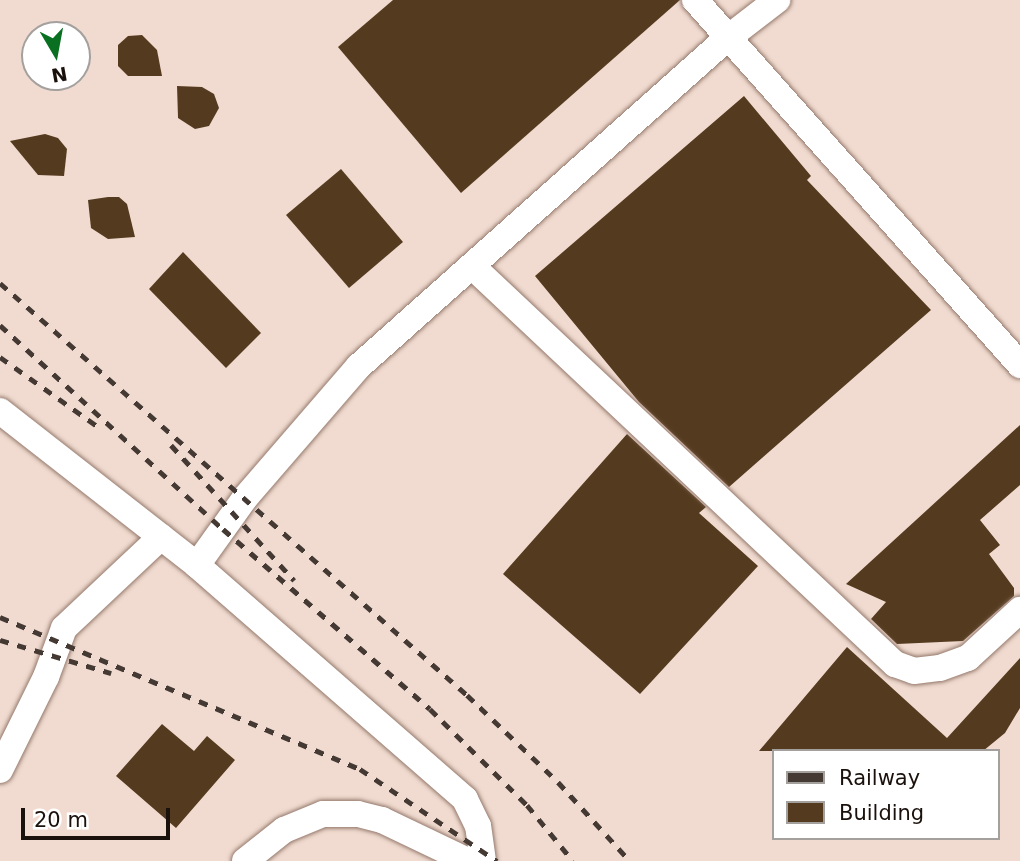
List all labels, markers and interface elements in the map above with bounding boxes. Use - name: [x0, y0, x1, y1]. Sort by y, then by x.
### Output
- north arrow: [21, 21, 91, 91]
- text: N: [50, 62, 69, 87]
- legend: [772, 749, 999, 840]
- text: Railway: [839, 766, 920, 790]
- scale bar: [24, 794, 173, 838]
- text: Building: [839, 801, 924, 825]
- text: 20 m: [34, 808, 88, 832]

